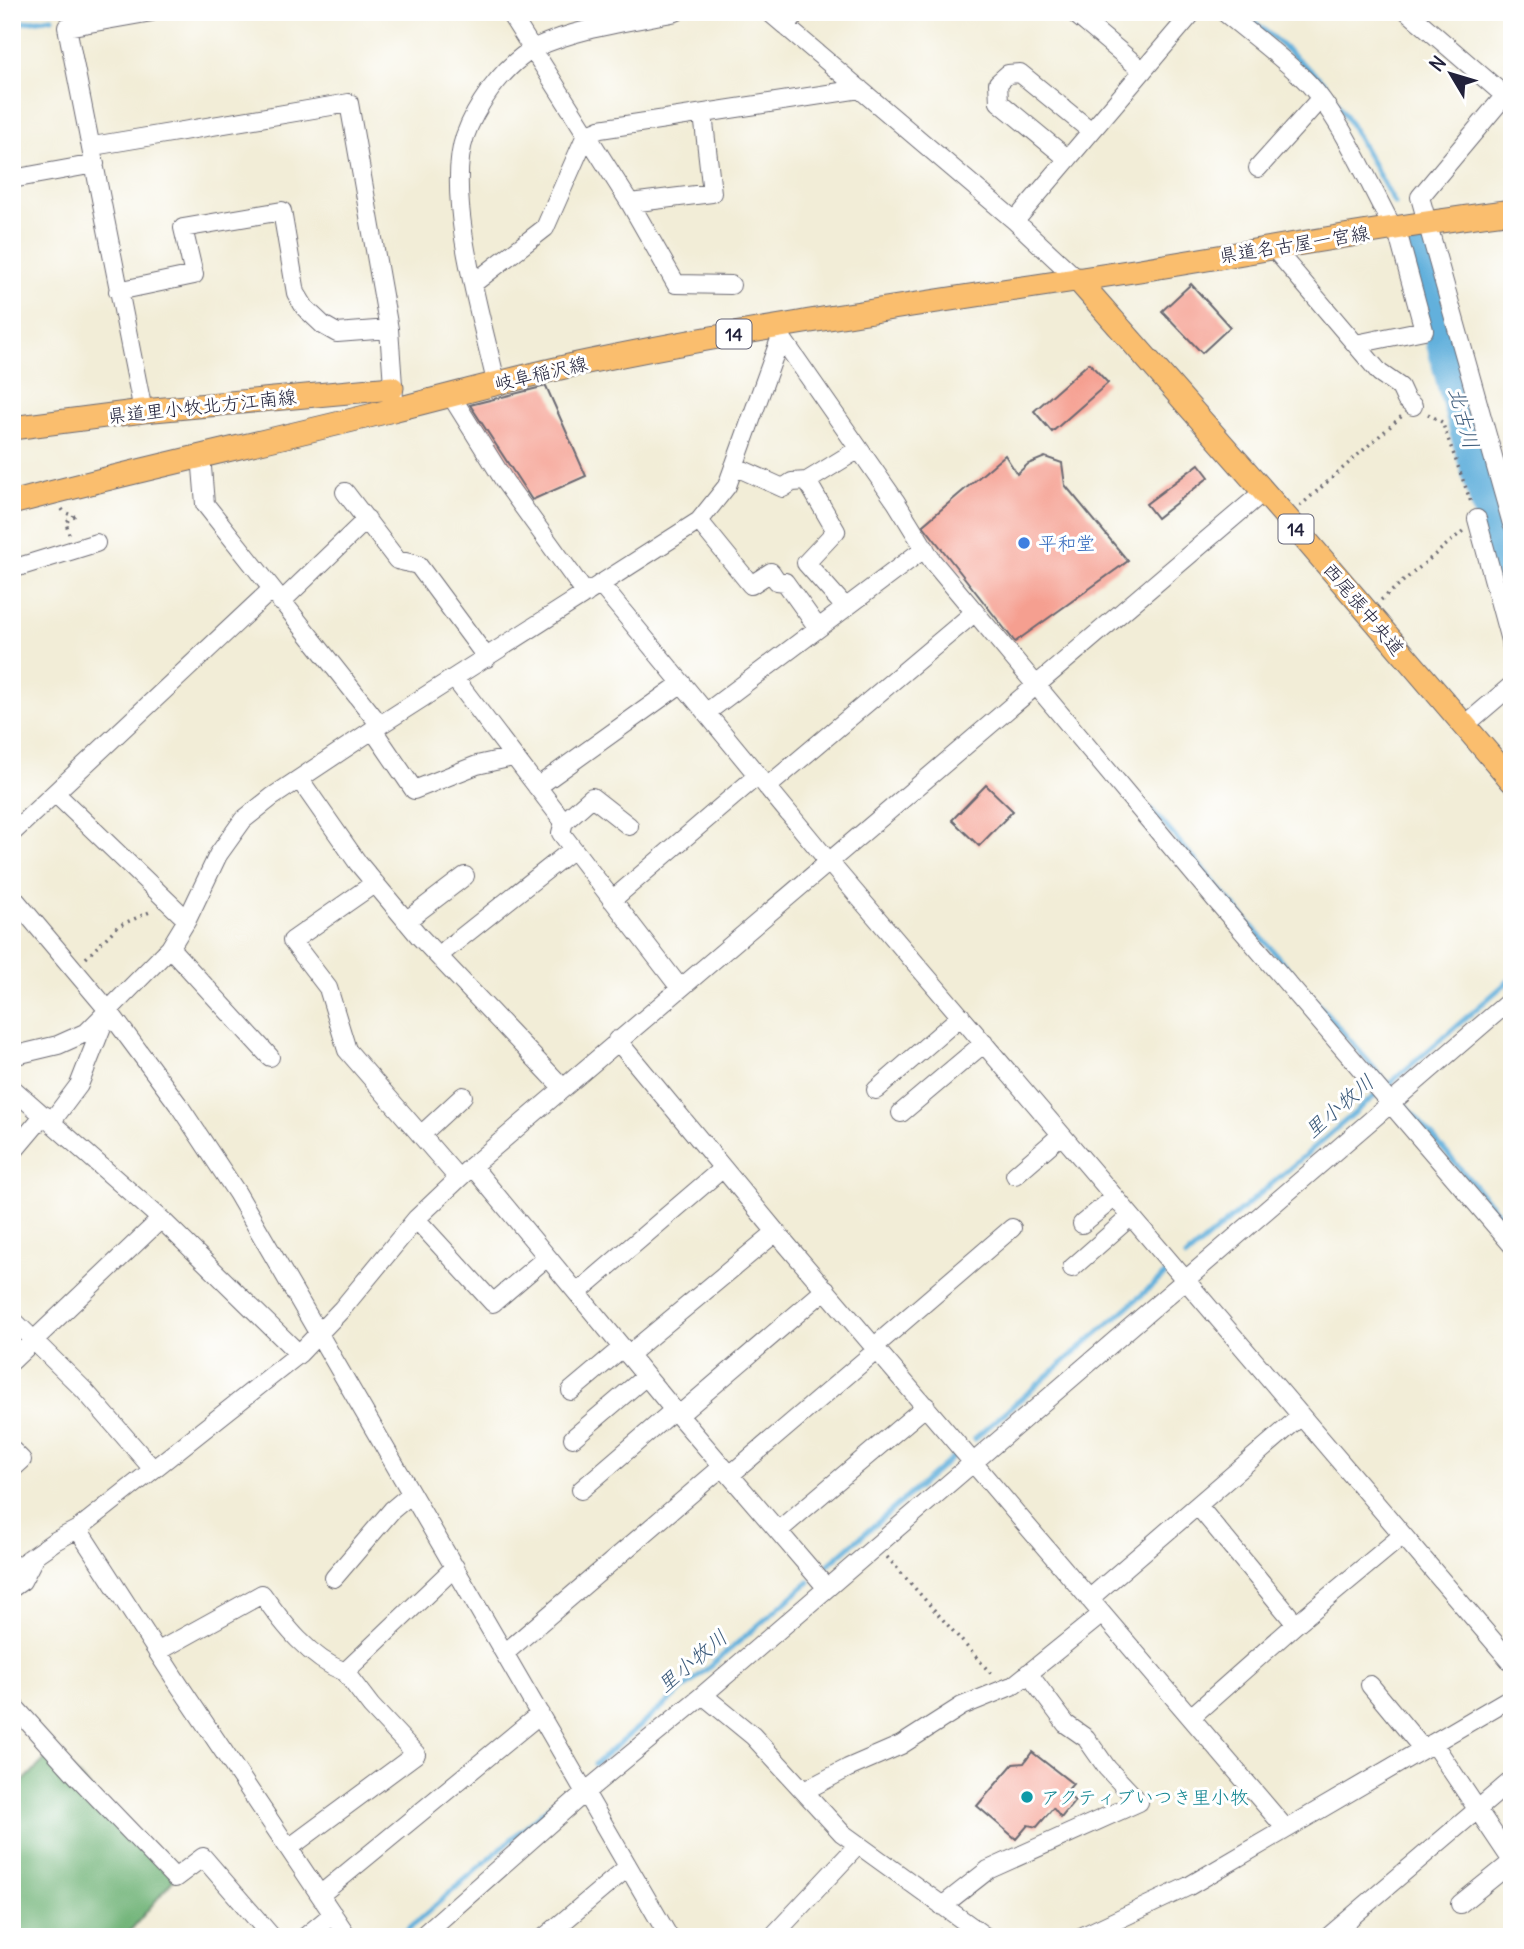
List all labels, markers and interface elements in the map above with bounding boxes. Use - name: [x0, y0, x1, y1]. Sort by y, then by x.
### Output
- north arrow: [1416, 38, 1486, 108]
- text: N: [1424, 51, 1451, 76]
- street label: 県道名古屋一宮線: [1217, 220, 1371, 268]
- road number: 14: [716, 320, 752, 348]
- street label: 岐阜稲沢線: [492, 351, 590, 395]
- street label: 県道里小牧北方江南線: [106, 384, 298, 428]
- water label: 北古川: [1443, 384, 1485, 452]
- road number: 14: [1278, 514, 1314, 544]
- place label: 平和堂: [1038, 531, 1095, 555]
- marker: 平和堂: [1016, 535, 1032, 551]
- street label: 西尾張中央道: [1318, 558, 1410, 660]
- water label: 里小牧川: [1298, 1068, 1380, 1144]
- water label: 里小牧川: [651, 1624, 733, 1698]
- place label: アクティブいつき里小牧: [1041, 1785, 1249, 1809]
- marker: アクティブいつき里小牧: [1019, 1789, 1035, 1805]

